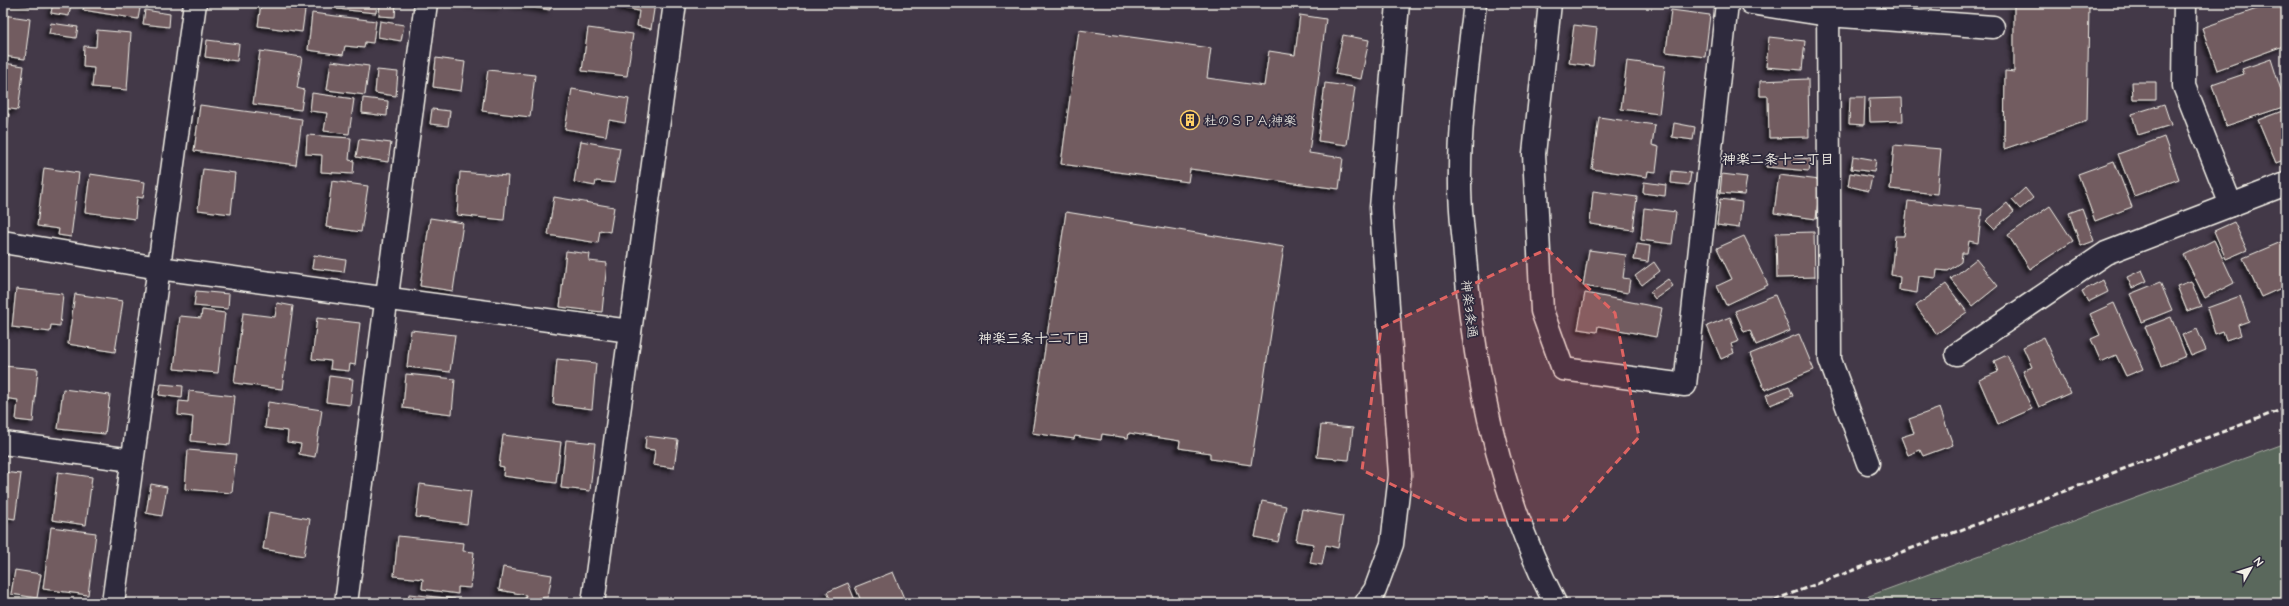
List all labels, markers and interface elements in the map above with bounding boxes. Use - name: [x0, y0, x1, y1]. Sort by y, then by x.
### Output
- building icon: 杜のＳＰＡ;神楽: [1179, 109, 1201, 131]
- place label: 杜のＳＰＡ;神楽: [1204, 112, 1297, 130]
- district label: 神楽二条十二丁目: [1722, 150, 1834, 170]
- street label: 神楽3条通: [1457, 279, 1482, 339]
- district label: 神楽三条十二丁目: [978, 329, 1090, 349]
- north arrow: [2231, 548, 2271, 588]
- text: N: [2250, 555, 2266, 569]

